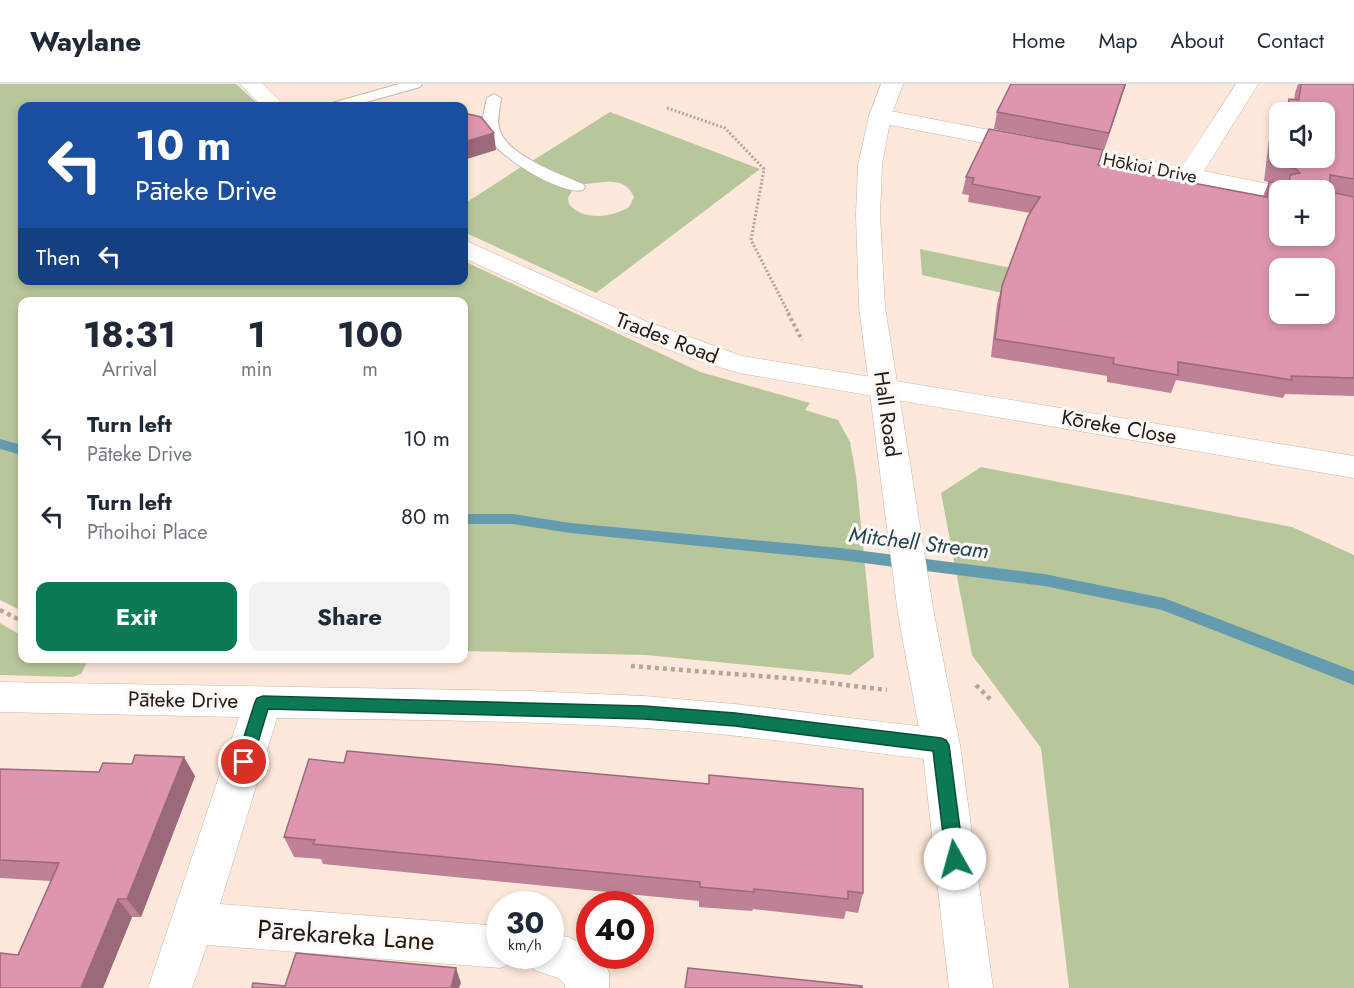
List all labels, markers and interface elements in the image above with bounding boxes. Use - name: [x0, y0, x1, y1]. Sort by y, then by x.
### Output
- text: Waylane: [30, 21, 141, 62]
- text: Home: [1012, 26, 1065, 56]
- text: Map: [1098, 26, 1138, 56]
- text: About: [1171, 26, 1224, 56]
- text: Contact: [1257, 26, 1324, 56]
- map controls: [1269, 102, 1335, 324]
- button: sound: [1269, 102, 1335, 168]
- text: 10 m: [135, 115, 231, 176]
- icon: left: [36, 126, 114, 204]
- street label: Hōkioi Drive: [1101, 146, 1199, 190]
- text: Pāteke Drive: [135, 171, 277, 210]
- button: +: [1269, 180, 1335, 246]
- icon: left: [93, 240, 126, 273]
- text: Then: [36, 241, 81, 273]
- button: −: [1269, 258, 1335, 324]
- street label: Trades Road: [611, 305, 723, 371]
- text: 18:31: [83, 308, 176, 360]
- text: 1: [247, 308, 266, 360]
- text: 100: [337, 308, 403, 360]
- text: Arrival: [102, 355, 157, 384]
- text: min: [241, 355, 272, 384]
- text: m: [362, 355, 378, 384]
- street label: Hall Road: [866, 369, 908, 459]
- street label: Kōreke Close: [1059, 402, 1179, 452]
- text: Turn left: [87, 408, 172, 440]
- icon: left: [36, 422, 69, 455]
- text: 10 m: [403, 422, 450, 454]
- text: Pāteke Drive: [87, 440, 192, 469]
- text: Turn left: [87, 486, 172, 518]
- icon: left: [36, 500, 69, 533]
- text: 80 m: [401, 500, 450, 532]
- text: Pīhoihoi Place: [87, 518, 207, 547]
- water label: Mitchell Stream: [847, 518, 991, 566]
- button: Exit: [36, 582, 237, 651]
- button: Share: [249, 582, 450, 651]
- street label: Pāteke Drive: [128, 684, 239, 716]
- pin: [218, 736, 269, 787]
- icon: arrive: [227, 745, 260, 778]
- position arrow: [923, 827, 987, 891]
- speed limit sign: 40: [576, 891, 654, 969]
- text: 30: [506, 901, 544, 944]
- street label: Pārekareka Lane: [256, 910, 436, 960]
- text: km/h: [508, 934, 542, 956]

